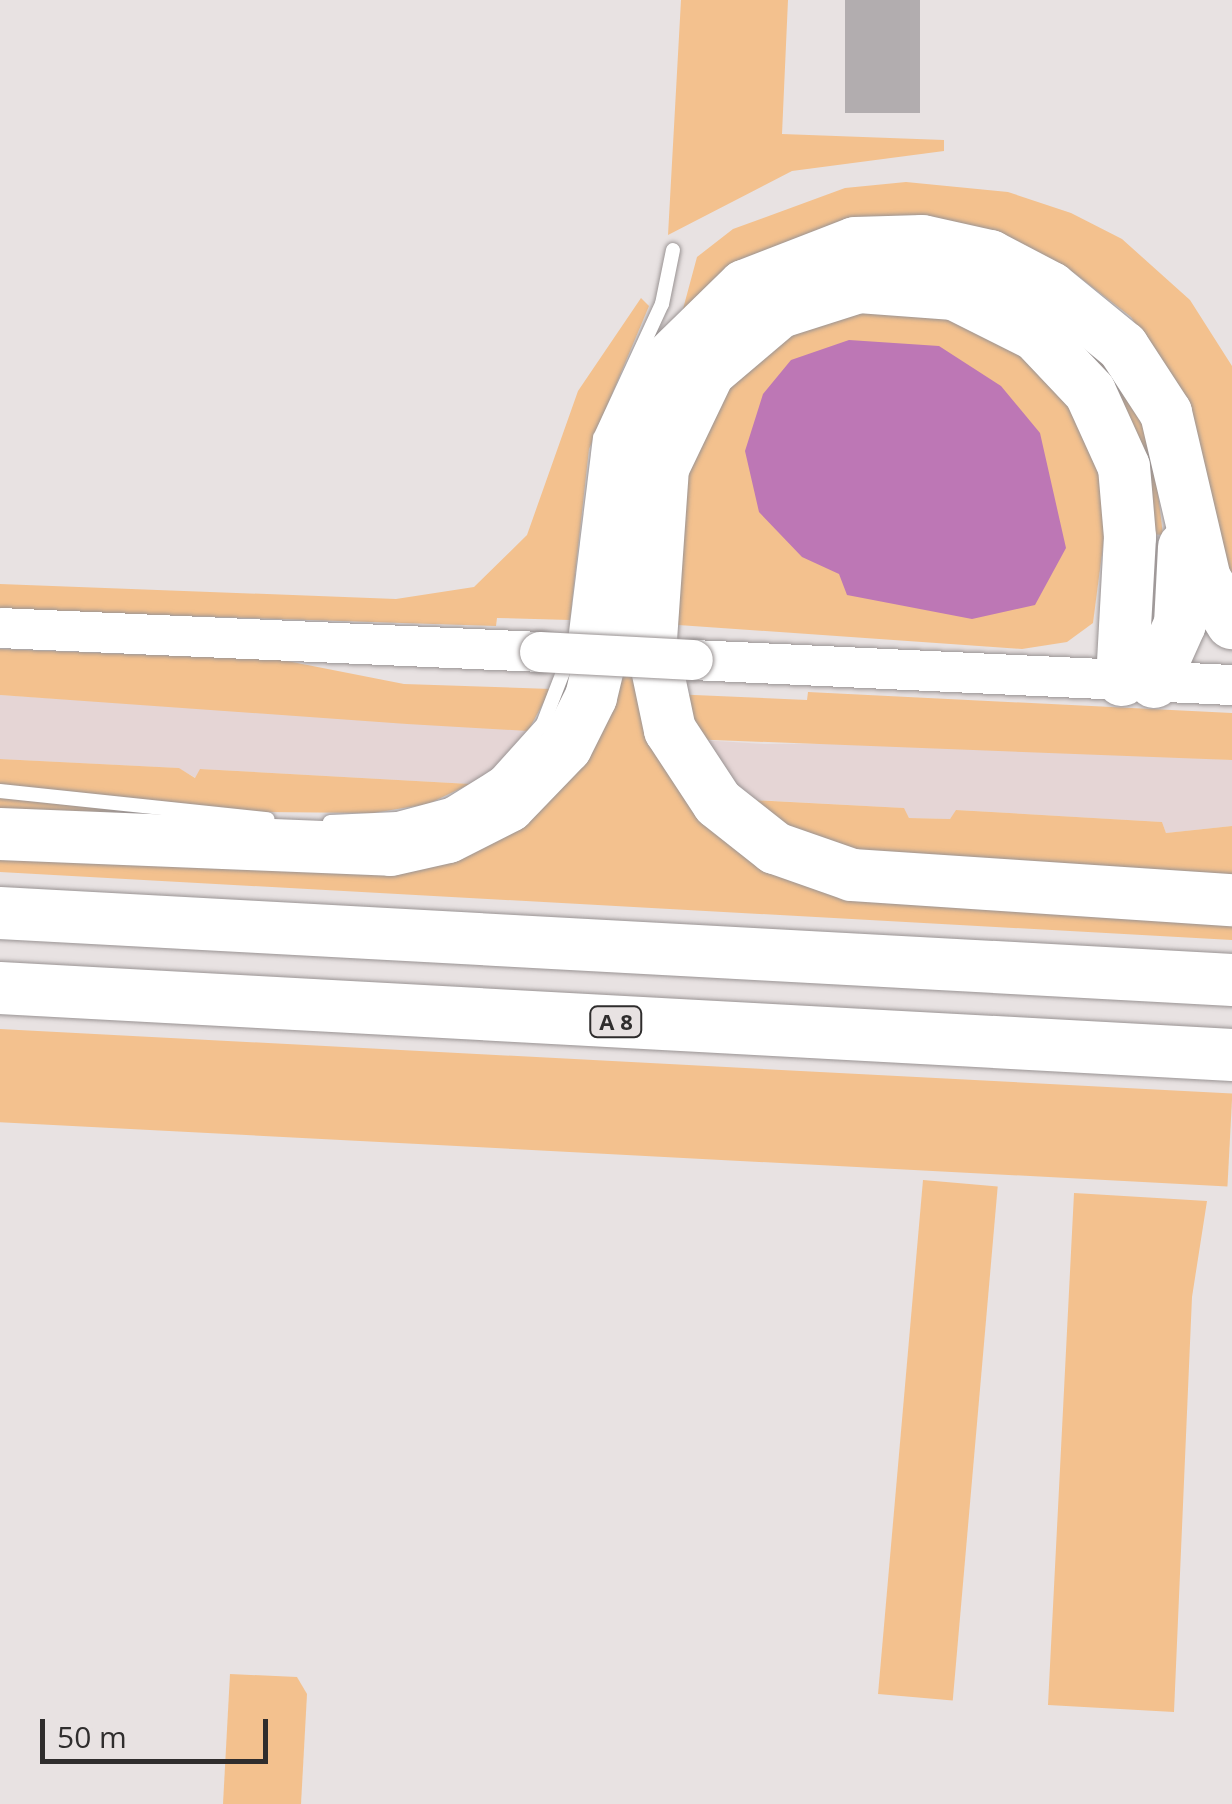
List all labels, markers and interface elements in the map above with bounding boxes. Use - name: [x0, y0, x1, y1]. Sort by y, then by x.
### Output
- road number: A 8: [588, 1005, 644, 1039]
- scale bar: [45, 1699, 272, 1761]
- text: 50 m: [57, 1716, 127, 1757]

